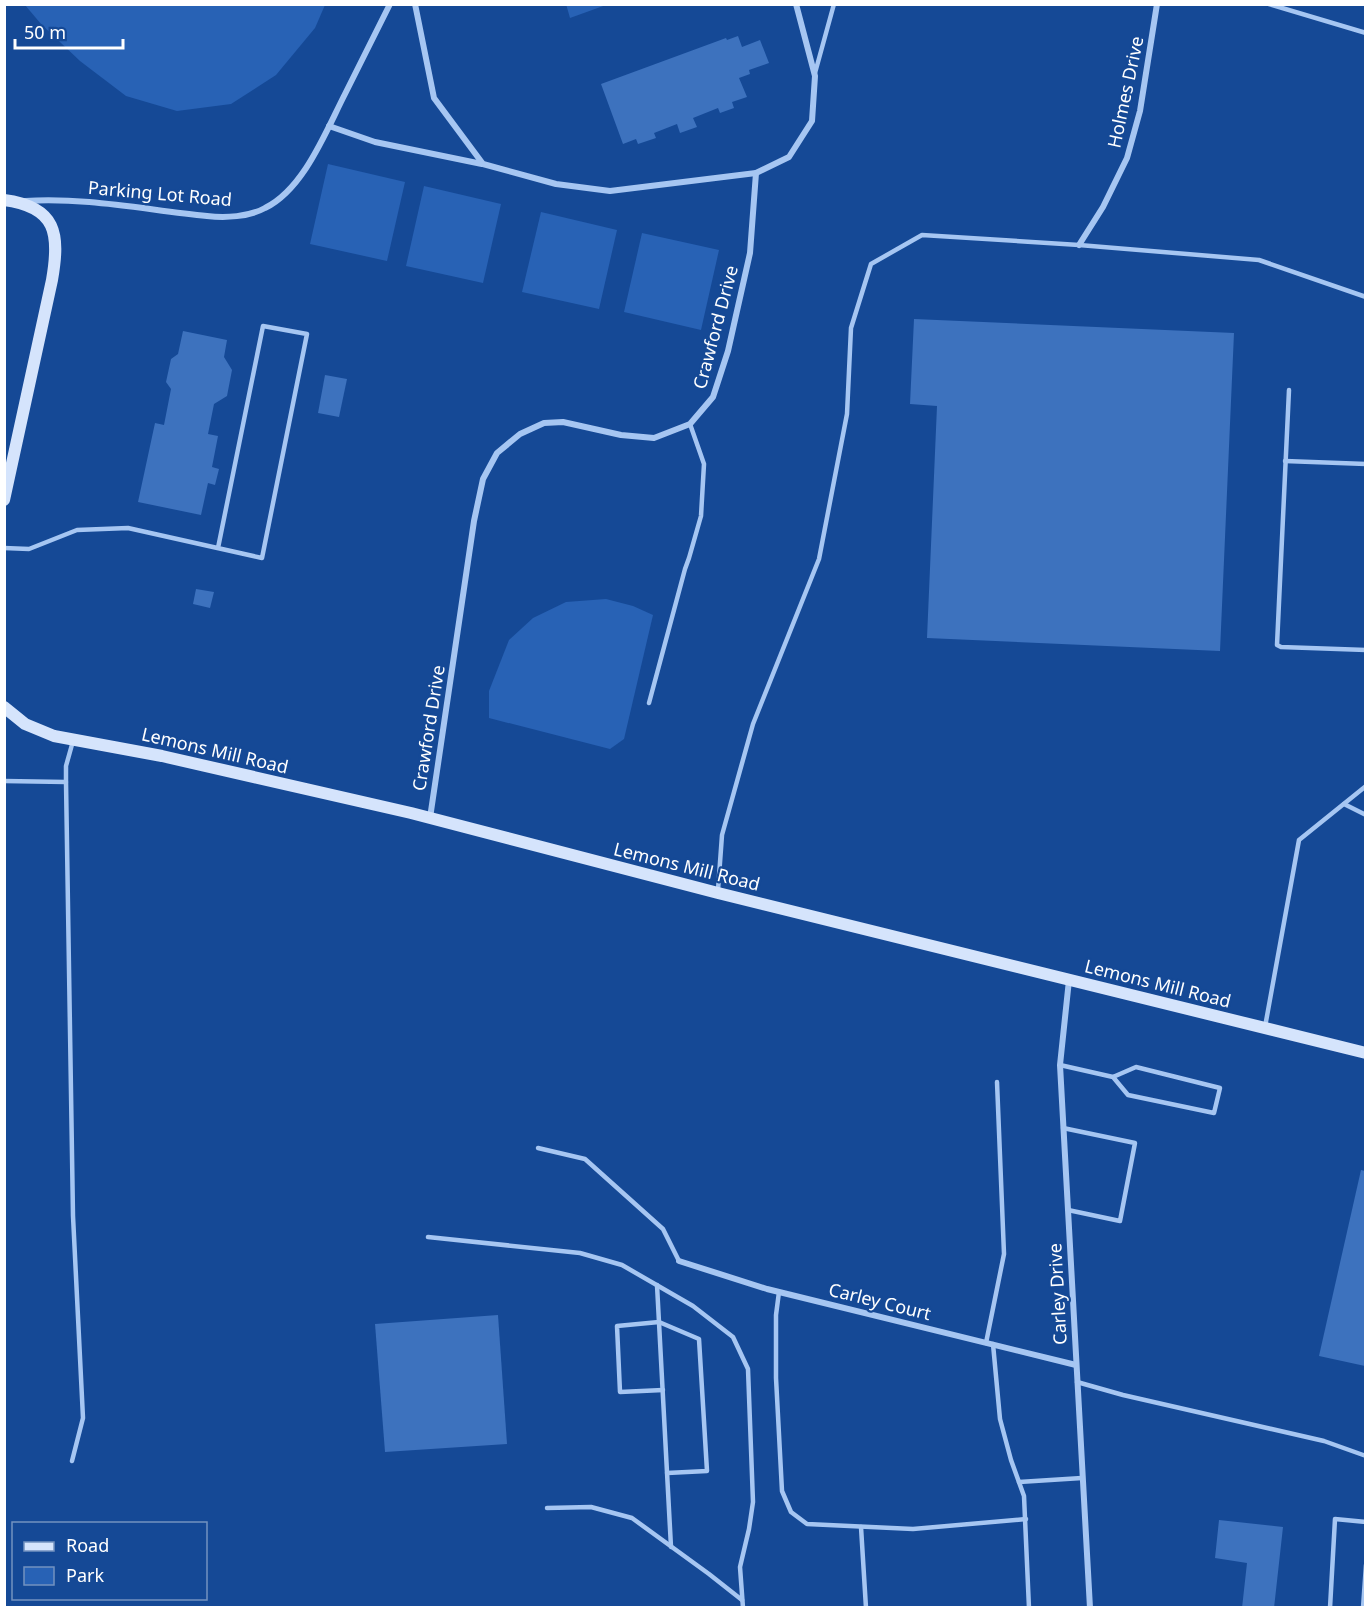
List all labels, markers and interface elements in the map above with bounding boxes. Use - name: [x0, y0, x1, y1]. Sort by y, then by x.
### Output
- scale bar: [15, 12, 123, 50]
- text: 50 m: [24, 20, 66, 44]
- street label: Holmes Drive: [1101, 34, 1149, 150]
- street label: Parking Lot Road: [87, 175, 233, 211]
- street label: Crawford Drive: [687, 262, 743, 392]
- street label: Crawford Drive: [406, 663, 450, 793]
- street label: Lemons Mill Road: [139, 721, 291, 779]
- street label: Lemons Mill Road: [611, 836, 763, 896]
- street label: Lemons Mill Road: [1082, 953, 1234, 1013]
- street label: Carley Drive: [1042, 1243, 1072, 1345]
- street label: Carley Court: [826, 1277, 934, 1325]
- legend: [12, 1522, 207, 1600]
- text: Road: [66, 1533, 109, 1557]
- text: Park: [66, 1563, 104, 1587]

